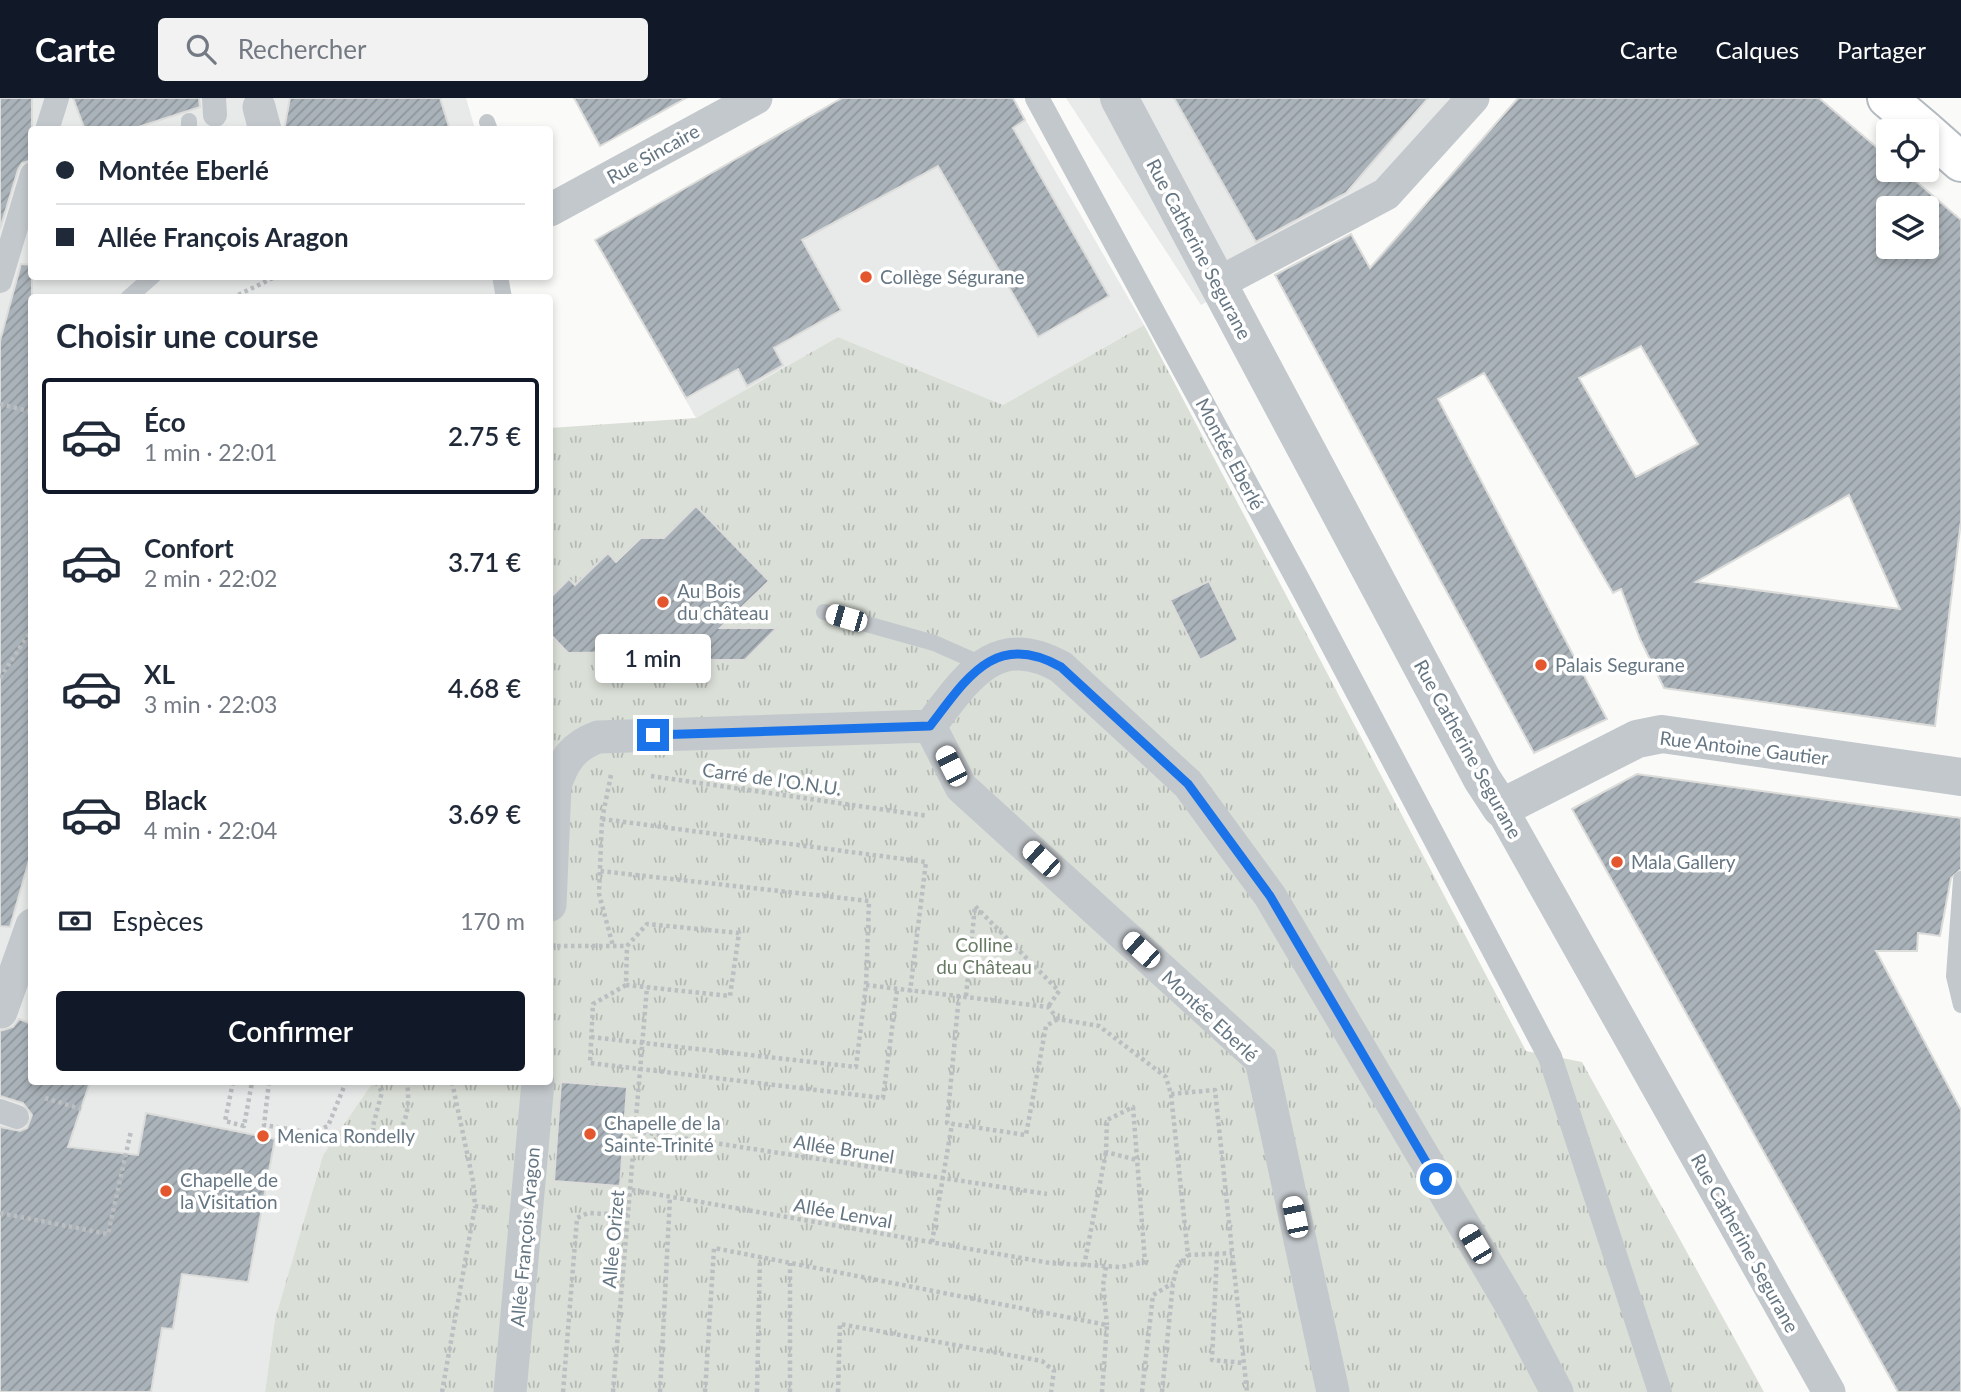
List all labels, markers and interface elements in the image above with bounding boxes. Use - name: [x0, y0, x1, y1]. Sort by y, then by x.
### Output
- search box: [158, 18, 648, 81]
- text: Carte: [35, 29, 116, 69]
- icon: search: [182, 30, 220, 68]
- text: Rechercher: [238, 33, 367, 65]
- text: Carte: [1620, 35, 1678, 64]
- text: Calques: [1716, 35, 1799, 64]
- text: Partager: [1837, 35, 1926, 64]
- street label: Rue Sincaire: [603, 119, 703, 188]
- map controls: [1876, 119, 1939, 259]
- button: locate: [1876, 119, 1939, 182]
- text: Montée Eberlé: [98, 154, 269, 186]
- street label: Rue Catherine Segurane: [1142, 155, 1257, 343]
- button: layers: [1876, 196, 1939, 259]
- text: Allée François Aragon: [98, 221, 349, 253]
- place label: Collège Ségurane: [880, 265, 1025, 288]
- marker: Collège Ségurane: [858, 269, 874, 285]
- text: Choisir une course: [56, 316, 319, 355]
- street label: Montée Eberlé: [1191, 394, 1270, 514]
- icon: car: [60, 405, 123, 468]
- text: Éco: [144, 406, 186, 438]
- text: 2.75 €: [448, 420, 521, 452]
- text: 1 min · 22:01: [144, 438, 277, 466]
- icon: car: [60, 531, 123, 594]
- text: Confort: [144, 532, 234, 564]
- text: 3.71 €: [448, 546, 521, 578]
- text: 2 min · 22:02: [144, 564, 277, 592]
- place label: Au Bois du château: [677, 579, 769, 624]
- marker: Au Bois du château: [655, 594, 671, 610]
- car: [823, 602, 870, 634]
- callout: 1 min: [595, 634, 711, 682]
- text: 1 min: [625, 644, 681, 672]
- place label: Palais Segurane: [1555, 653, 1685, 676]
- street label: Rue Catherine Segurane: [1410, 655, 1527, 842]
- icon: car: [60, 657, 123, 720]
- marker: Palais Segurane: [1533, 657, 1549, 673]
- text: XL: [144, 658, 175, 690]
- text: 4.68 €: [448, 672, 521, 704]
- text: 3 min · 22:03: [144, 690, 277, 718]
- route end: [637, 719, 669, 751]
- street label: Rue Antoine Gautier: [1658, 726, 1830, 769]
- car: [933, 743, 970, 789]
- street label: Carré de l'O.N.U.: [701, 757, 843, 800]
- icon: car: [60, 783, 123, 846]
- text: Black: [144, 784, 207, 816]
- text: 3.69 €: [448, 798, 521, 830]
- text: 4 min · 22:04: [144, 816, 277, 844]
- car: [1019, 837, 1064, 881]
- place label: Mala Gallery: [1631, 850, 1736, 873]
- marker: Mala Gallery: [1609, 854, 1625, 870]
- icon: cash: [56, 902, 94, 940]
- text: Espèces: [112, 905, 204, 937]
- text: 170 m: [460, 907, 525, 935]
- car: [1119, 928, 1164, 972]
- park label: Colline du Château: [936, 933, 1032, 978]
- street label: Montée Eberlé: [1157, 965, 1263, 1066]
- button: Confirmer: [56, 991, 525, 1071]
- place label: Chapelle de la Sainte-Trinité: [604, 1111, 721, 1156]
- place label: Menica Rondelly: [277, 1124, 415, 1147]
- marker: Chapelle de la Sainte-Trinité: [582, 1126, 598, 1142]
- marker: Menica Rondelly: [255, 1128, 271, 1144]
- street label: Allée Brunel: [792, 1129, 896, 1168]
- street label: Allée François Aragon: [505, 1146, 544, 1328]
- street label: Rue Catherine Segurane: [1687, 1149, 1804, 1336]
- route start: [1420, 1163, 1452, 1195]
- place label: Chapelle de la Visitation: [180, 1168, 278, 1213]
- marker: Chapelle de la Visitation: [158, 1183, 174, 1199]
- street label: Allée Orizet: [597, 1189, 628, 1289]
- street label: Allée Lenval: [792, 1193, 894, 1232]
- car: [1281, 1194, 1310, 1240]
- car: [1456, 1221, 1495, 1267]

